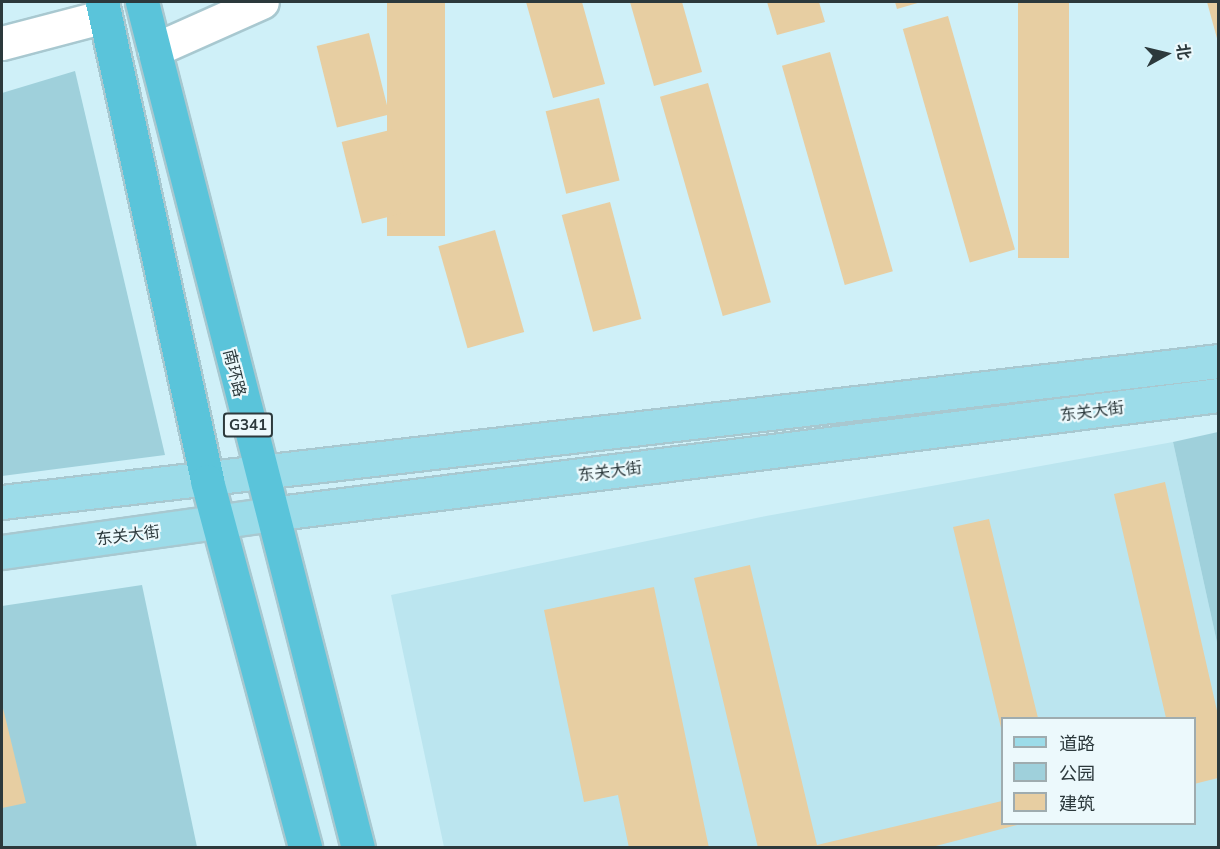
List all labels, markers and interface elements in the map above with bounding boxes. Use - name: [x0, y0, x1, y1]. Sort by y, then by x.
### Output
- north arrow: [1136, 24, 1196, 84]
- text: 北: [1173, 42, 1195, 61]
- street label: 南环路: [220, 347, 250, 399]
- street label: 东关大街: [1059, 398, 1125, 424]
- road number: G341: [222, 413, 274, 437]
- street label: 东关大街: [577, 458, 643, 484]
- street label: 东关大街: [95, 522, 161, 548]
- legend: [1001, 717, 1196, 825]
- text: 道路: [1059, 732, 1095, 755]
- text: 公园: [1059, 762, 1095, 785]
- text: 建筑: [1059, 792, 1095, 815]

